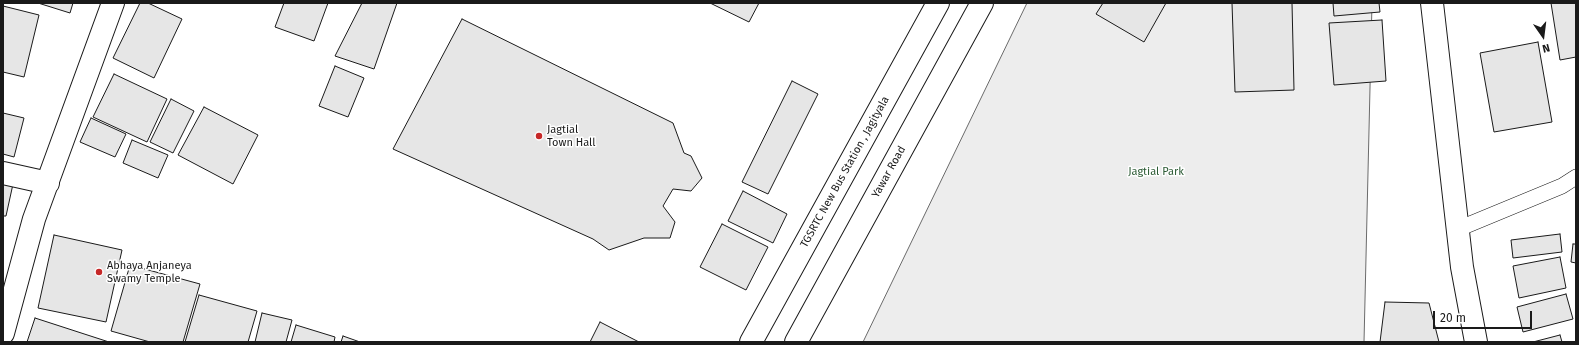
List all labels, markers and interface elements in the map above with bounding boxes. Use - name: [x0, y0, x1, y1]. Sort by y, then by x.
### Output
- north arrow: [1523, 16, 1563, 56]
- text: N: [1541, 41, 1551, 55]
- street label: TGSRTC New Bus Station , Jagityala: [798, 94, 892, 250]
- place label: Jagtial Town Hall: [547, 123, 596, 149]
- marker: Jagtial Town Hall: [534, 131, 544, 141]
- street label: Yawar Road: [869, 144, 909, 200]
- park label: Jagtial Park: [1128, 165, 1184, 179]
- place label: Abhaya Anjaneya Swamy Temple: [107, 259, 192, 285]
- marker: Abhaya Anjaneya Swamy Temple: [94, 267, 104, 277]
- scale bar: [1435, 303, 1534, 329]
- text: 20 m: [1440, 311, 1466, 325]

